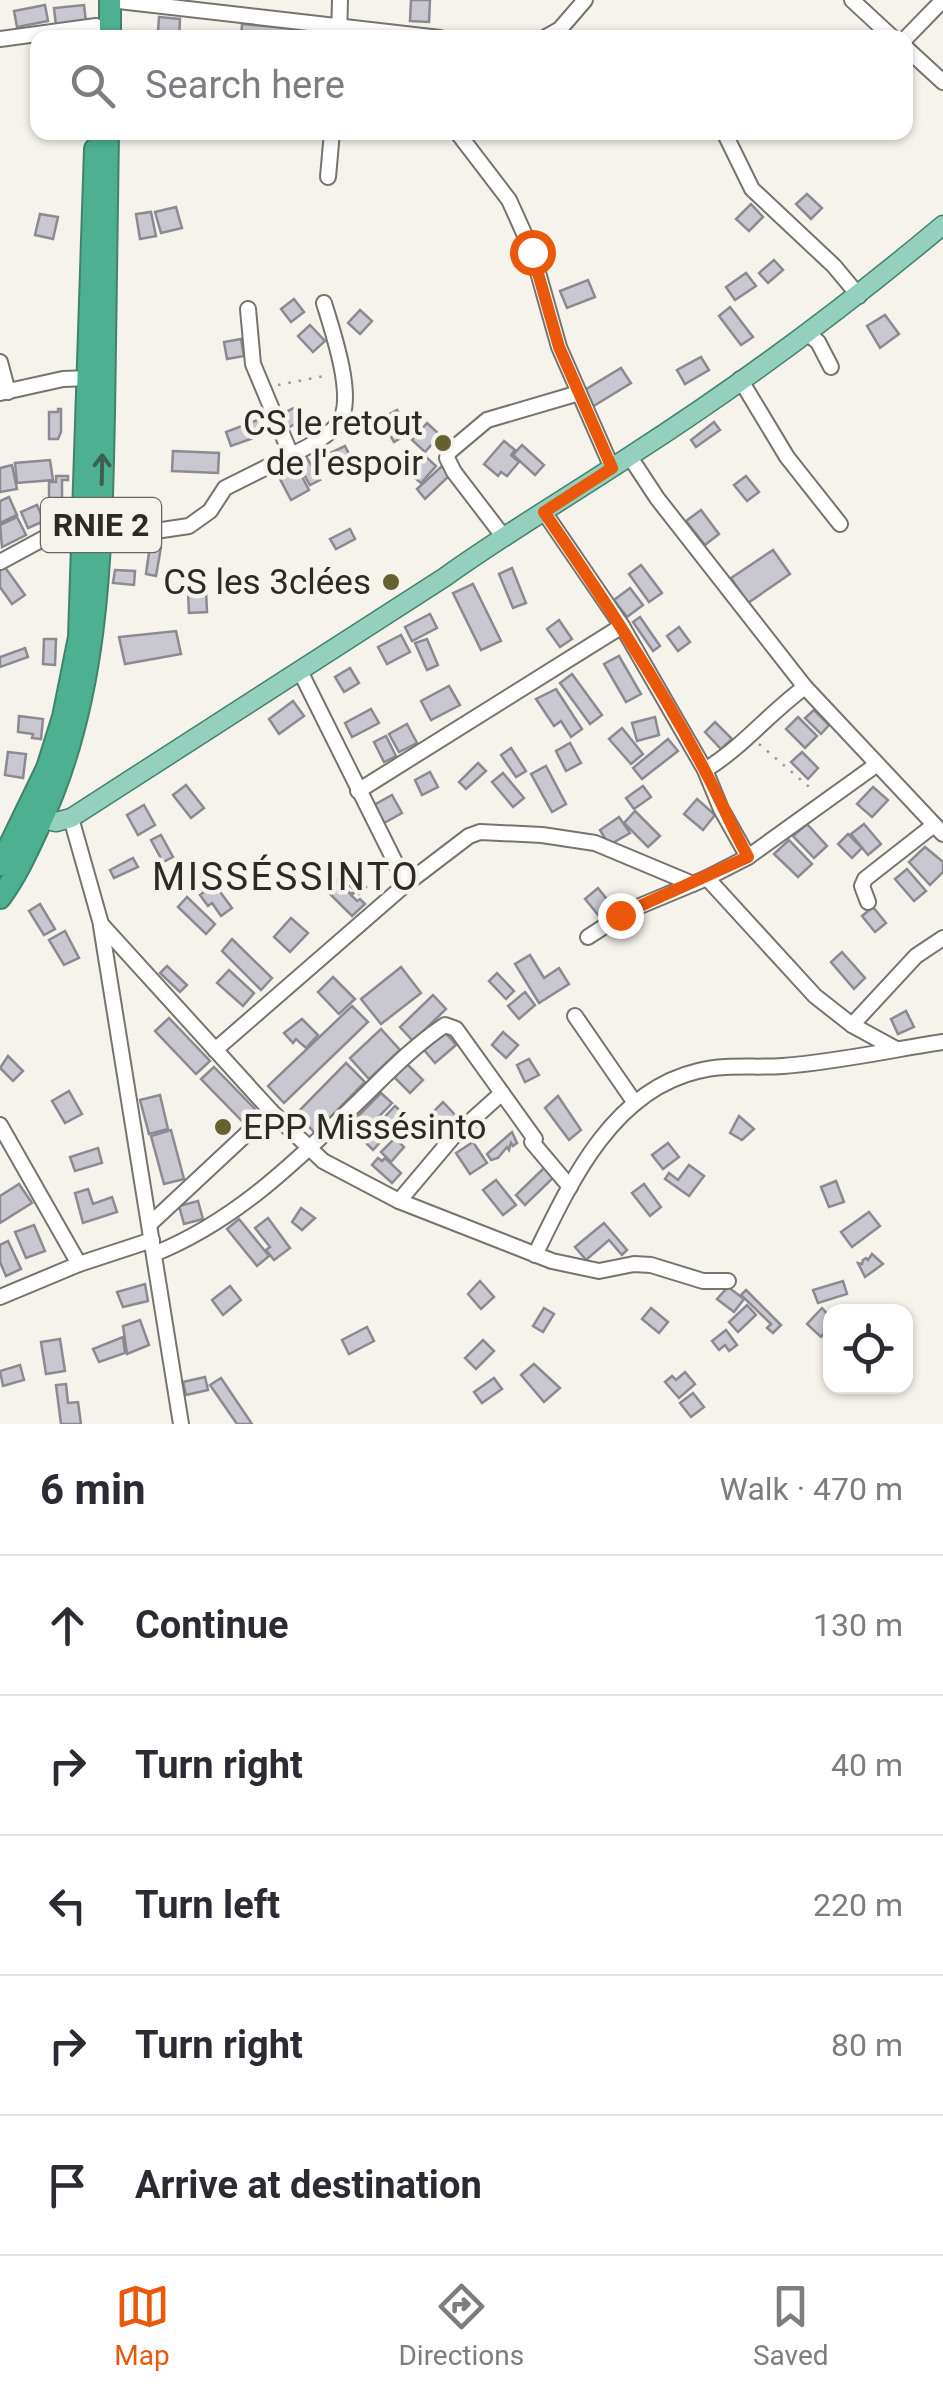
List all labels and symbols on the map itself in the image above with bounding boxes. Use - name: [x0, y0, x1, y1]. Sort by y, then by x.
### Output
- route start: [510, 230, 556, 276]
- place label: CS le retout de l'espoir: [243, 403, 423, 484]
- marker: CS le retout de l'espoir: [432, 432, 454, 454]
- one-way arrow: [93, 454, 112, 486]
- road number: RNIE 2: [41, 498, 161, 552]
- place label: CS les 3clées: [163, 562, 371, 603]
- marker: CS les 3clées: [380, 571, 402, 593]
- district label: MISSÉSSINTO: [152, 854, 420, 899]
- route end: [598, 893, 644, 939]
- place label: EPP Missésinto: [243, 1107, 486, 1148]
- marker: EPP Missésinto: [212, 1116, 234, 1138]

